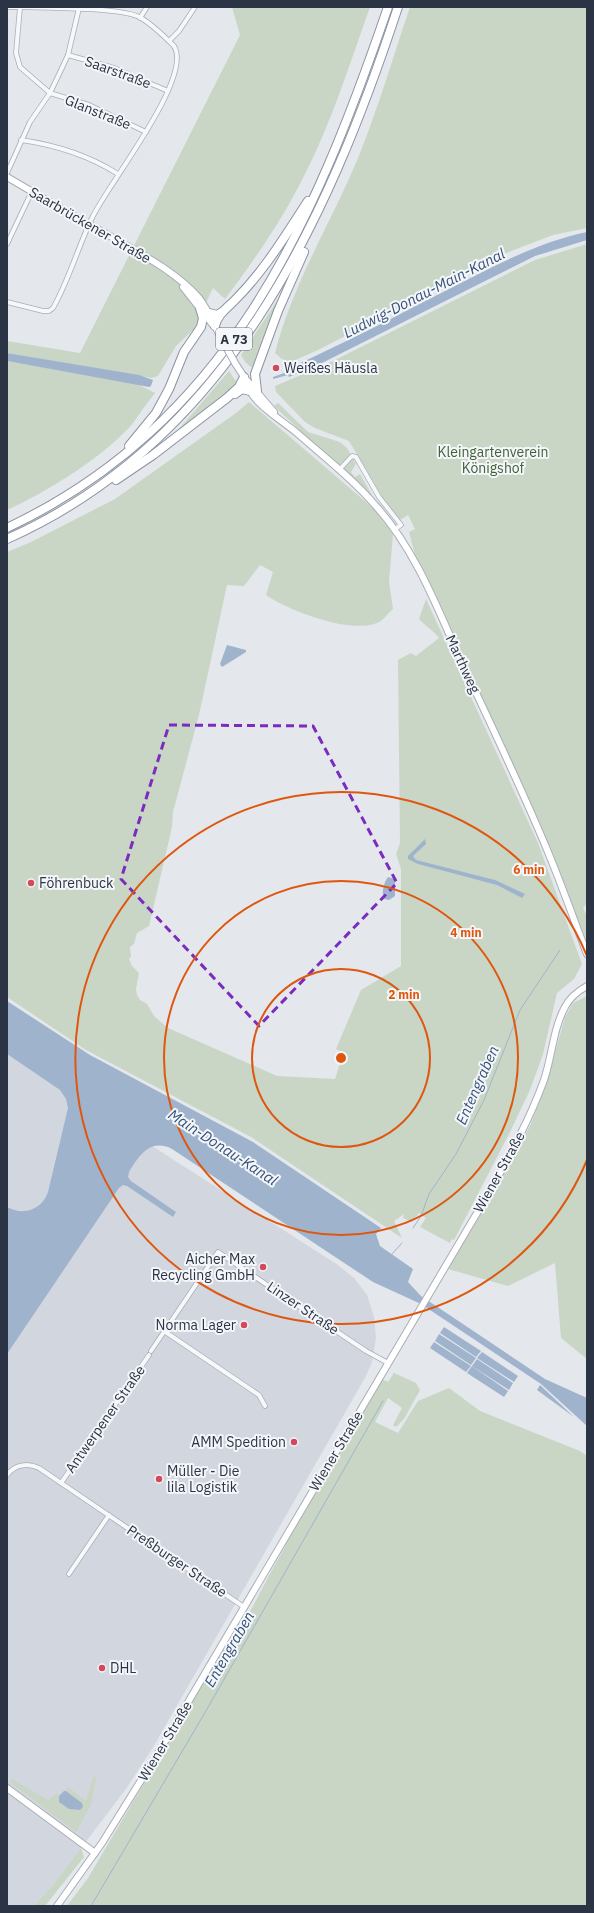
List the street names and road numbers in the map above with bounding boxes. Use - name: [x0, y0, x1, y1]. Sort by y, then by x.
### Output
- street label: Saarstraße: [82, 52, 154, 92]
- street label: Glanstraße: [62, 91, 134, 134]
- street label: Saarbrückener Straße: [26, 183, 154, 267]
- road number: A 73: [216, 328, 252, 350]
- street label: Marthweg: [442, 632, 485, 697]
- street label: Wiener Straße: [469, 1128, 529, 1216]
- street label: Linzer Straße: [263, 1277, 343, 1339]
- street label: Antwerpener Straße: [61, 1361, 149, 1476]
- street label: Wiener Straße: [305, 1408, 367, 1494]
- street label: Preßburger Straße: [124, 1521, 231, 1601]
- street label: Wiener Straße: [134, 1698, 196, 1784]

